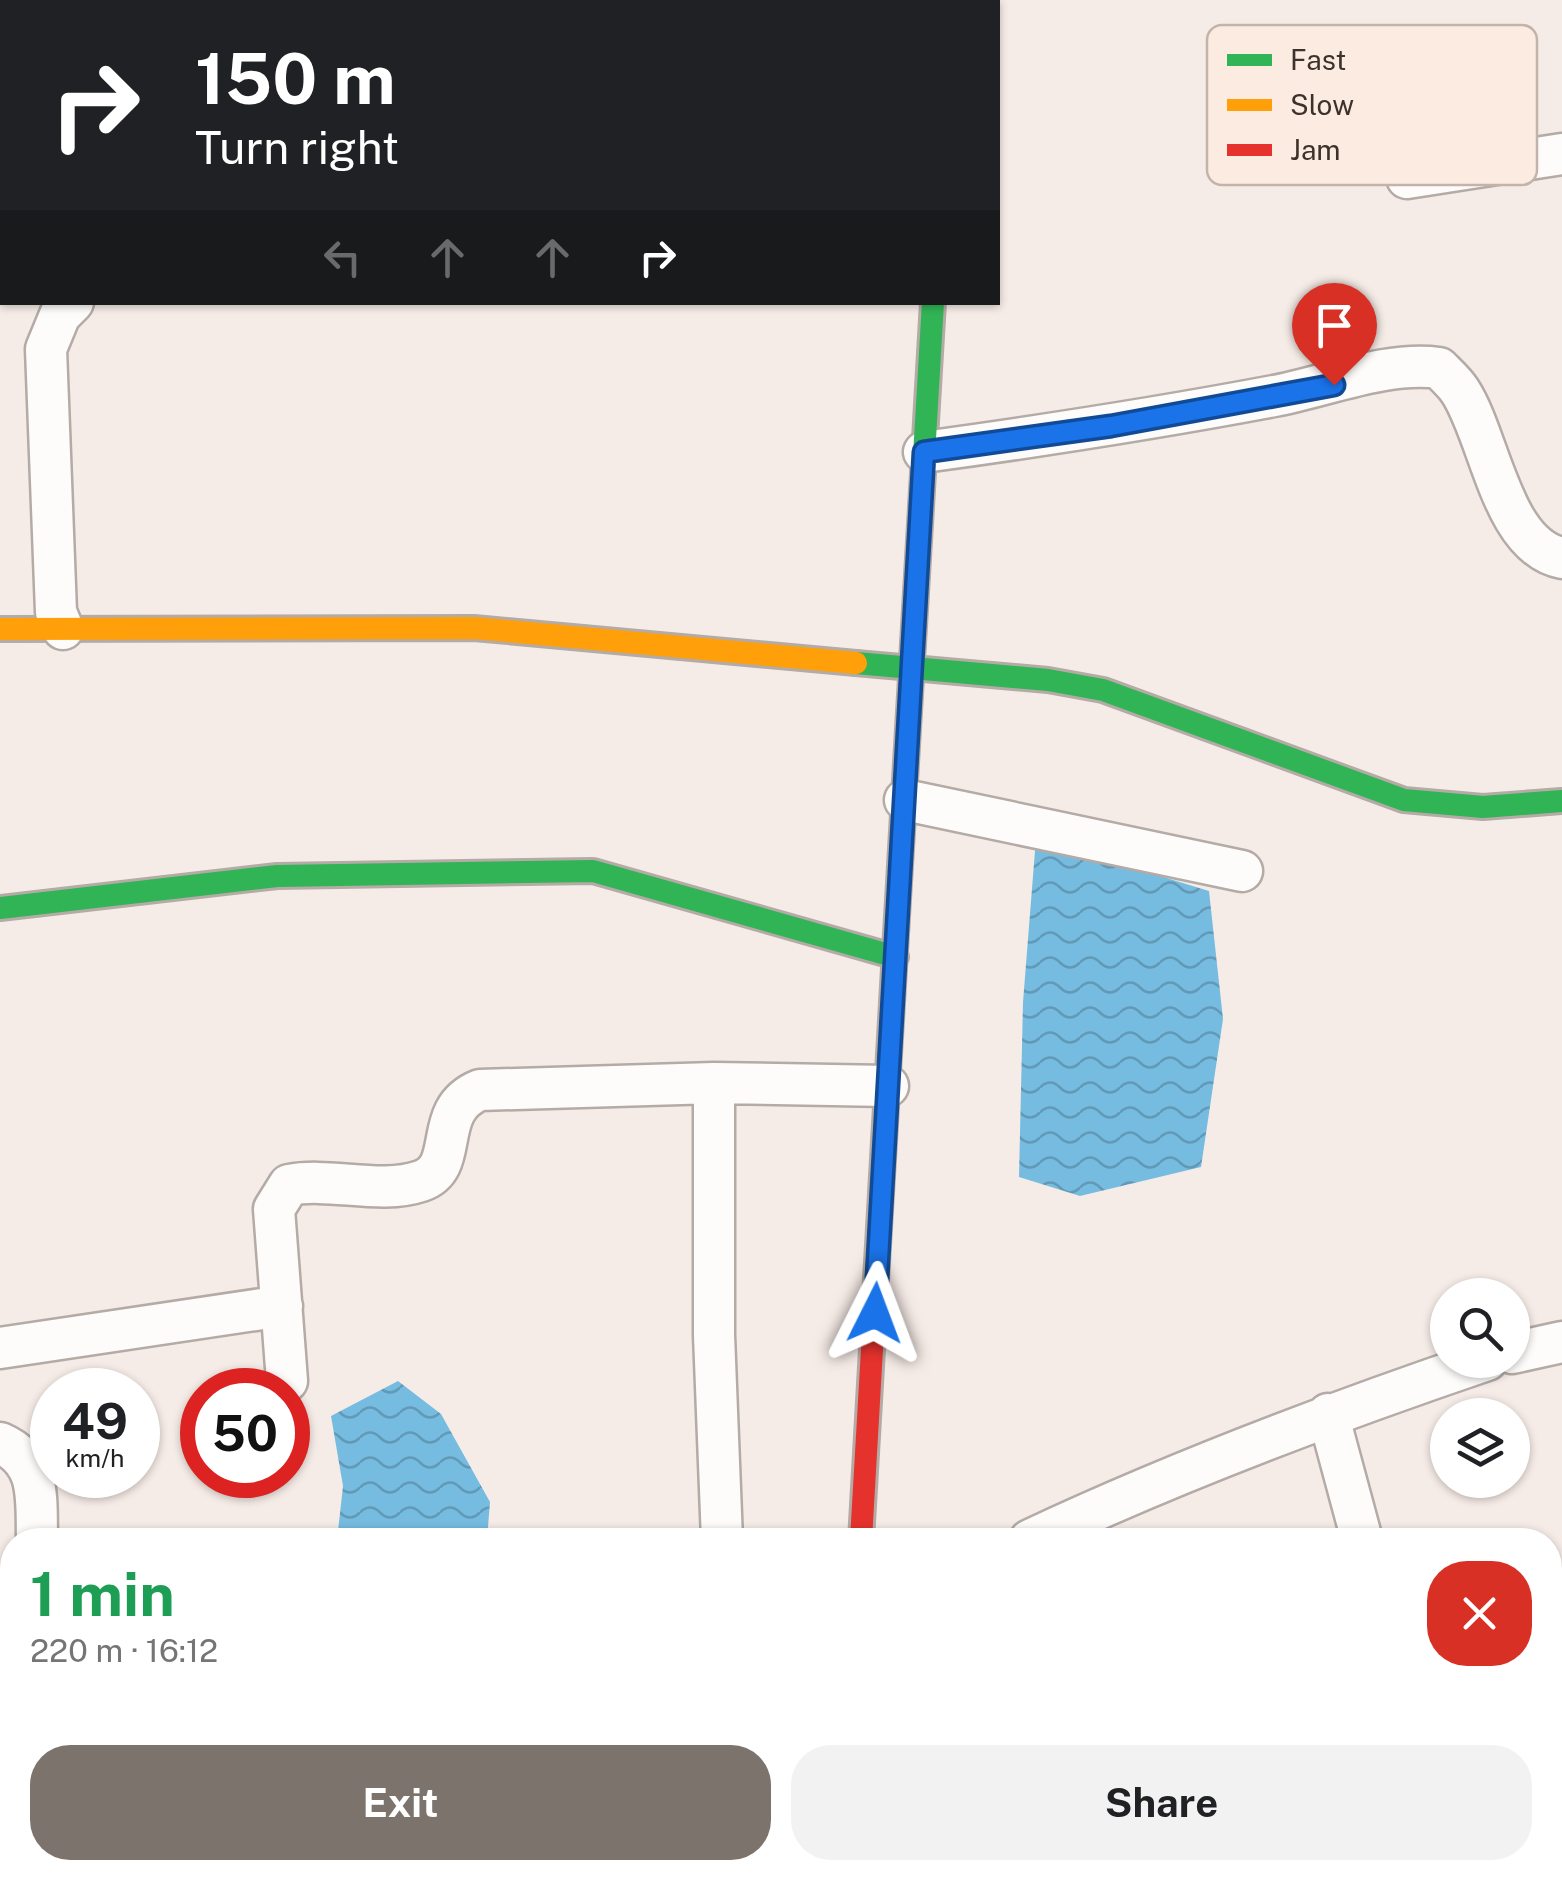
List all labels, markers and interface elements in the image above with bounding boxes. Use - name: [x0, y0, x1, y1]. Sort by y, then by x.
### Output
- legend: [1207, 25, 1537, 185]
- text: 150 m: [195, 37, 396, 120]
- icon: right: [30, 40, 160, 170]
- text: Fast: [1290, 43, 1346, 76]
- text: Slow: [1290, 88, 1354, 121]
- text: Turn right: [195, 121, 399, 174]
- text: Jam: [1290, 133, 1341, 166]
- icon: left: [315, 230, 370, 285]
- icon: ahead: [420, 230, 475, 285]
- icon: ahead: [525, 230, 580, 285]
- icon: right: [630, 230, 685, 285]
- pin: [1292, 283, 1377, 386]
- icon: arrive: [1307, 298, 1362, 353]
- position arrow: [823, 1261, 927, 1365]
- map controls: [1430, 1278, 1530, 1498]
- button: search: [1430, 1278, 1530, 1378]
- speed limit sign: 50: [180, 1368, 310, 1498]
- text: 49: [62, 1391, 128, 1450]
- button: layers: [1430, 1398, 1530, 1498]
- text: km/h: [66, 1443, 124, 1473]
- text: 1 min: [30, 1559, 175, 1630]
- button: close: [1427, 1561, 1532, 1666]
- text: 220 m · 16:12: [30, 1632, 218, 1669]
- button: Exit: [30, 1745, 771, 1860]
- button: Share: [791, 1745, 1532, 1860]

